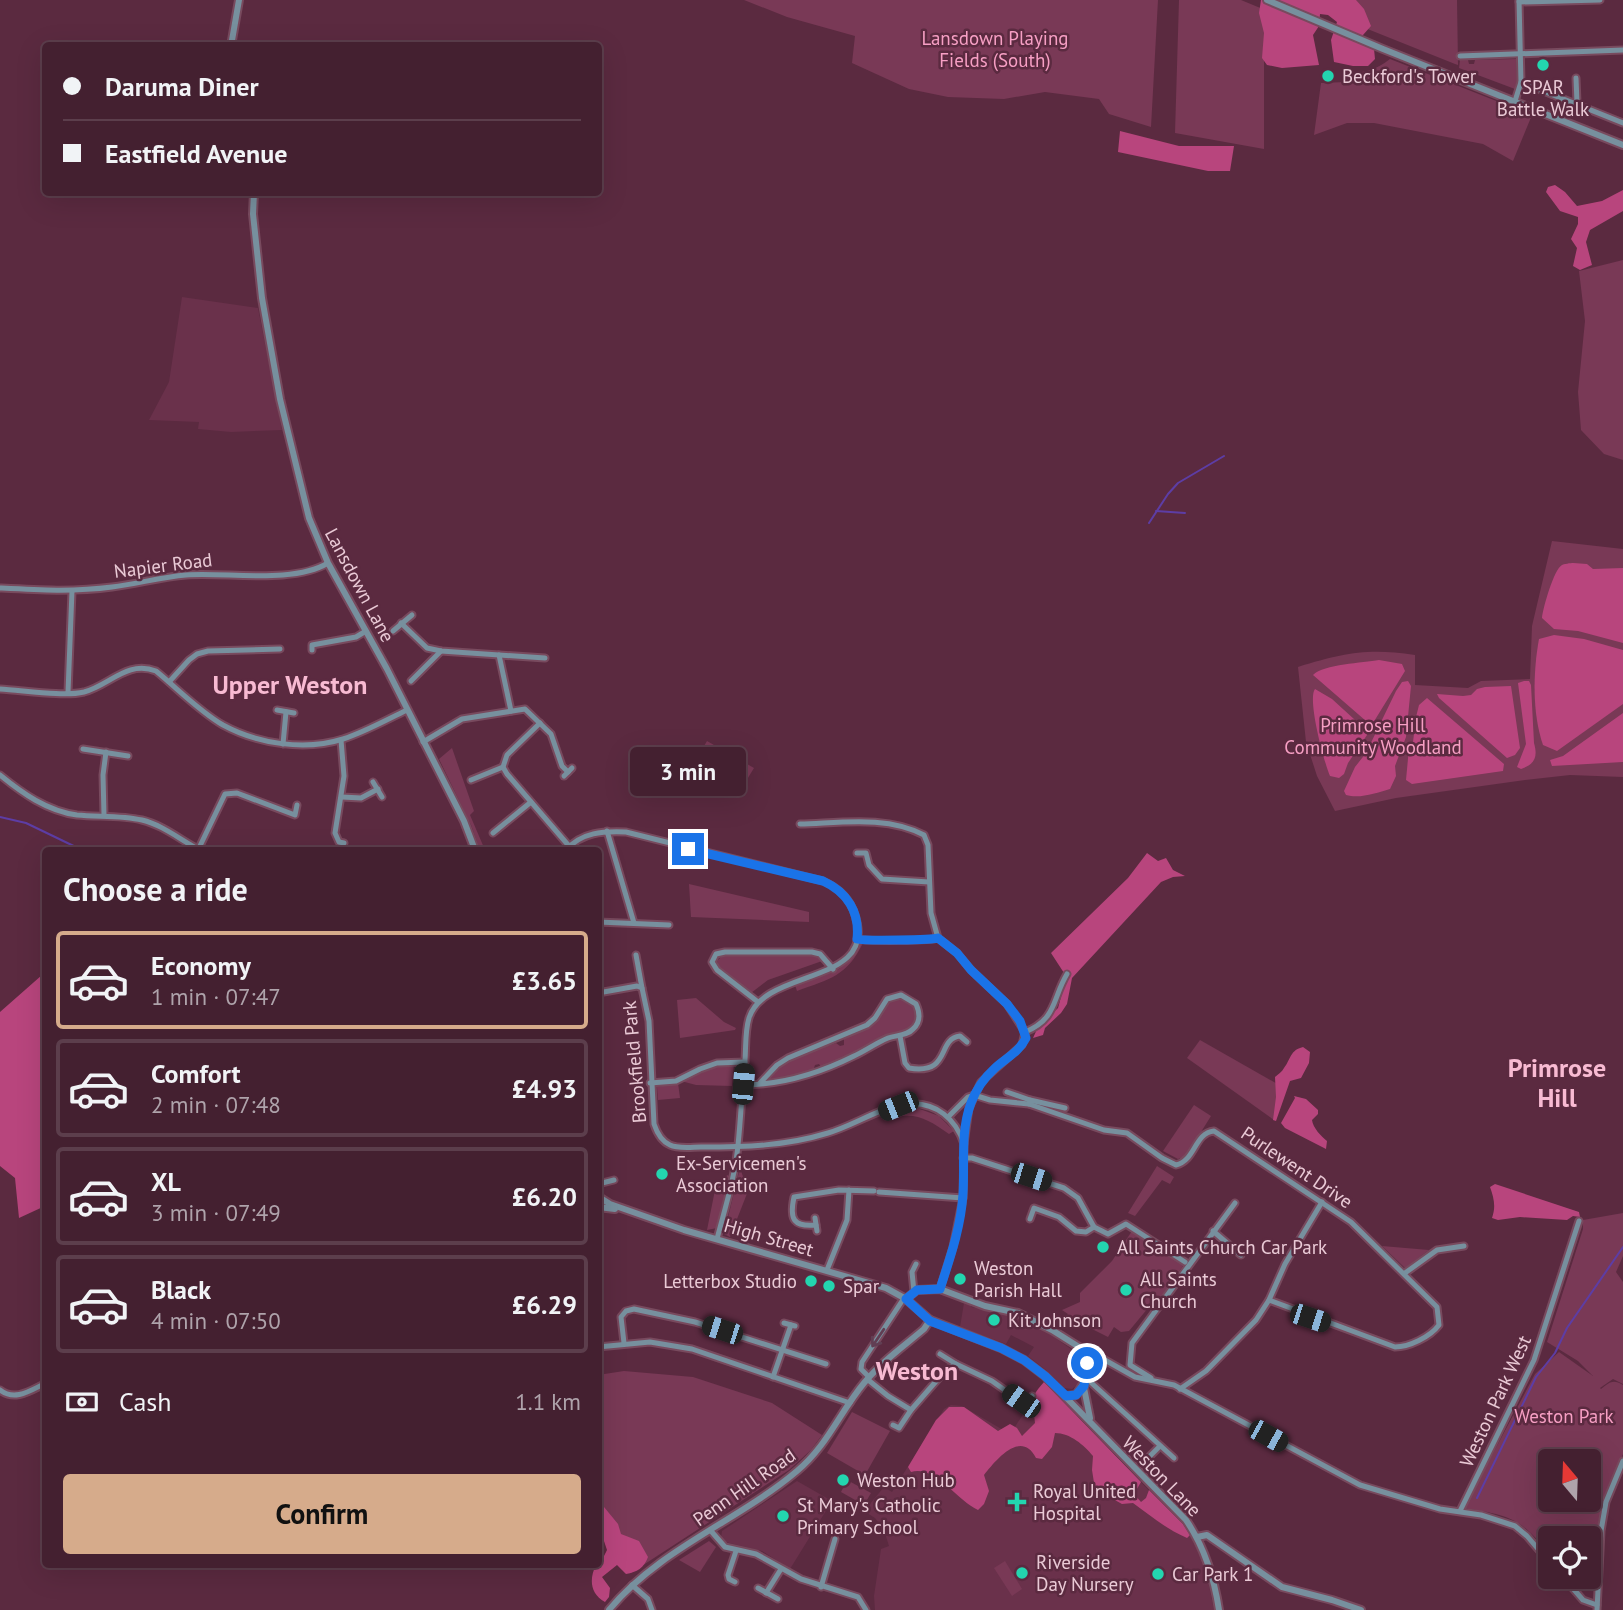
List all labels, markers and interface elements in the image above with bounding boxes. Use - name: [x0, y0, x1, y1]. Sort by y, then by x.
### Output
- park label: Lansdown Playing Fields (South): [921, 26, 1069, 72]
- marker: SPAR Battle Walk: [1535, 57, 1551, 73]
- place label: Beckford's Tower: [1342, 64, 1477, 88]
- marker: Beckford's Tower: [1320, 68, 1336, 84]
- text: Daruma Diner: [105, 70, 259, 103]
- place label: SPAR Battle Walk: [1497, 75, 1589, 121]
- text: Eastfield Avenue: [105, 137, 287, 170]
- street label: Lansdown Lane: [320, 524, 400, 646]
- street label: Napier Road: [112, 547, 214, 583]
- district label: Upper Weston: [213, 668, 367, 701]
- park label: Primrose Hill Community Woodland: [1284, 713, 1462, 759]
- callout: 3 min: [630, 748, 746, 796]
- text: 3 min: [660, 757, 716, 786]
- route end: [672, 833, 704, 865]
- text: Choose a ride: [63, 868, 248, 910]
- icon: car: [67, 949, 130, 1012]
- text: Economy: [151, 949, 251, 982]
- text: £3.65: [512, 964, 577, 997]
- text: 1 min · 07:47: [151, 982, 281, 1011]
- street label: Brookfield Park: [617, 1000, 651, 1124]
- district label: Primrose Hill: [1508, 1051, 1606, 1114]
- icon: car: [67, 1057, 130, 1120]
- text: Comfort: [151, 1057, 241, 1090]
- car: [731, 1062, 756, 1106]
- text: £4.93: [512, 1072, 577, 1105]
- car: [875, 1088, 922, 1124]
- text: 2 min · 07:48: [151, 1090, 281, 1119]
- street label: Purlewent Drive: [1237, 1121, 1357, 1213]
- place label: Ex-Servicemen's Association: [676, 1151, 807, 1197]
- car: [1008, 1161, 1055, 1193]
- icon: car: [67, 1165, 130, 1228]
- text: XL: [151, 1165, 181, 1198]
- marker: Ex-Servicemen's Association: [654, 1166, 670, 1182]
- text: £6.20: [512, 1180, 577, 1213]
- text: 3 min · 07:49: [151, 1198, 281, 1227]
- street label: High Street: [721, 1213, 817, 1261]
- place label: All Saints Church Car Park: [1117, 1235, 1327, 1259]
- marker: All Saints Church Car Park: [1095, 1239, 1111, 1255]
- place label: Weston Parish Hall: [974, 1256, 1062, 1302]
- place label: All Saints Church: [1140, 1267, 1217, 1313]
- place label: Letterbox Studio: [663, 1269, 797, 1293]
- marker: Weston Parish Hall: [952, 1271, 968, 1287]
- icon: car: [67, 1273, 130, 1336]
- text: Black: [151, 1273, 211, 1306]
- marker: Letterbox Studio: [803, 1273, 819, 1289]
- place label: Spar: [843, 1274, 880, 1298]
- marker: Spar: [821, 1278, 837, 1294]
- marker: All Saints Church: [1118, 1282, 1134, 1298]
- text: £6.29: [512, 1288, 577, 1321]
- car: [1287, 1302, 1334, 1334]
- text: 4 min · 07:50: [151, 1306, 281, 1335]
- place label: Kit Johnson: [1008, 1308, 1101, 1332]
- marker: Kit Johnson: [986, 1312, 1002, 1328]
- car: [699, 1314, 746, 1346]
- one-way arrow: [871, 1328, 885, 1347]
- street label: Weston Park West: [1454, 1331, 1536, 1471]
- route start: [1071, 1347, 1103, 1379]
- district label: Weston: [876, 1354, 958, 1387]
- car: [998, 1380, 1045, 1422]
- icon: cash: [63, 1383, 101, 1421]
- text: Cash: [119, 1385, 171, 1418]
- text: 1.1 km: [515, 1387, 581, 1416]
- park label: Weston Park: [1514, 1404, 1614, 1428]
- car: [1245, 1417, 1292, 1455]
- street label: Weston Lane: [1117, 1430, 1207, 1522]
- street label: Penn Hill Road: [688, 1443, 800, 1531]
- north arrow: [1538, 1449, 1601, 1512]
- map controls: [1538, 1449, 1601, 1589]
- place label: Weston Hub: [857, 1468, 955, 1492]
- marker: Weston Hub: [835, 1472, 851, 1488]
- button: Confirm: [63, 1474, 581, 1554]
- place label: Royal United Hospital: [1033, 1479, 1136, 1525]
- marker: Royal United Hospital: [1007, 1492, 1027, 1512]
- place label: St Mary's Catholic Primary School: [797, 1493, 941, 1539]
- marker: St Mary's Catholic Primary School: [775, 1508, 791, 1524]
- button: locate: [1538, 1526, 1601, 1589]
- place label: Riverside Day Nursery: [1036, 1550, 1134, 1596]
- place label: Car Park 1: [1172, 1562, 1253, 1586]
- marker: Riverside Day Nursery: [1014, 1565, 1030, 1581]
- marker: Car Park 1: [1150, 1566, 1166, 1582]

